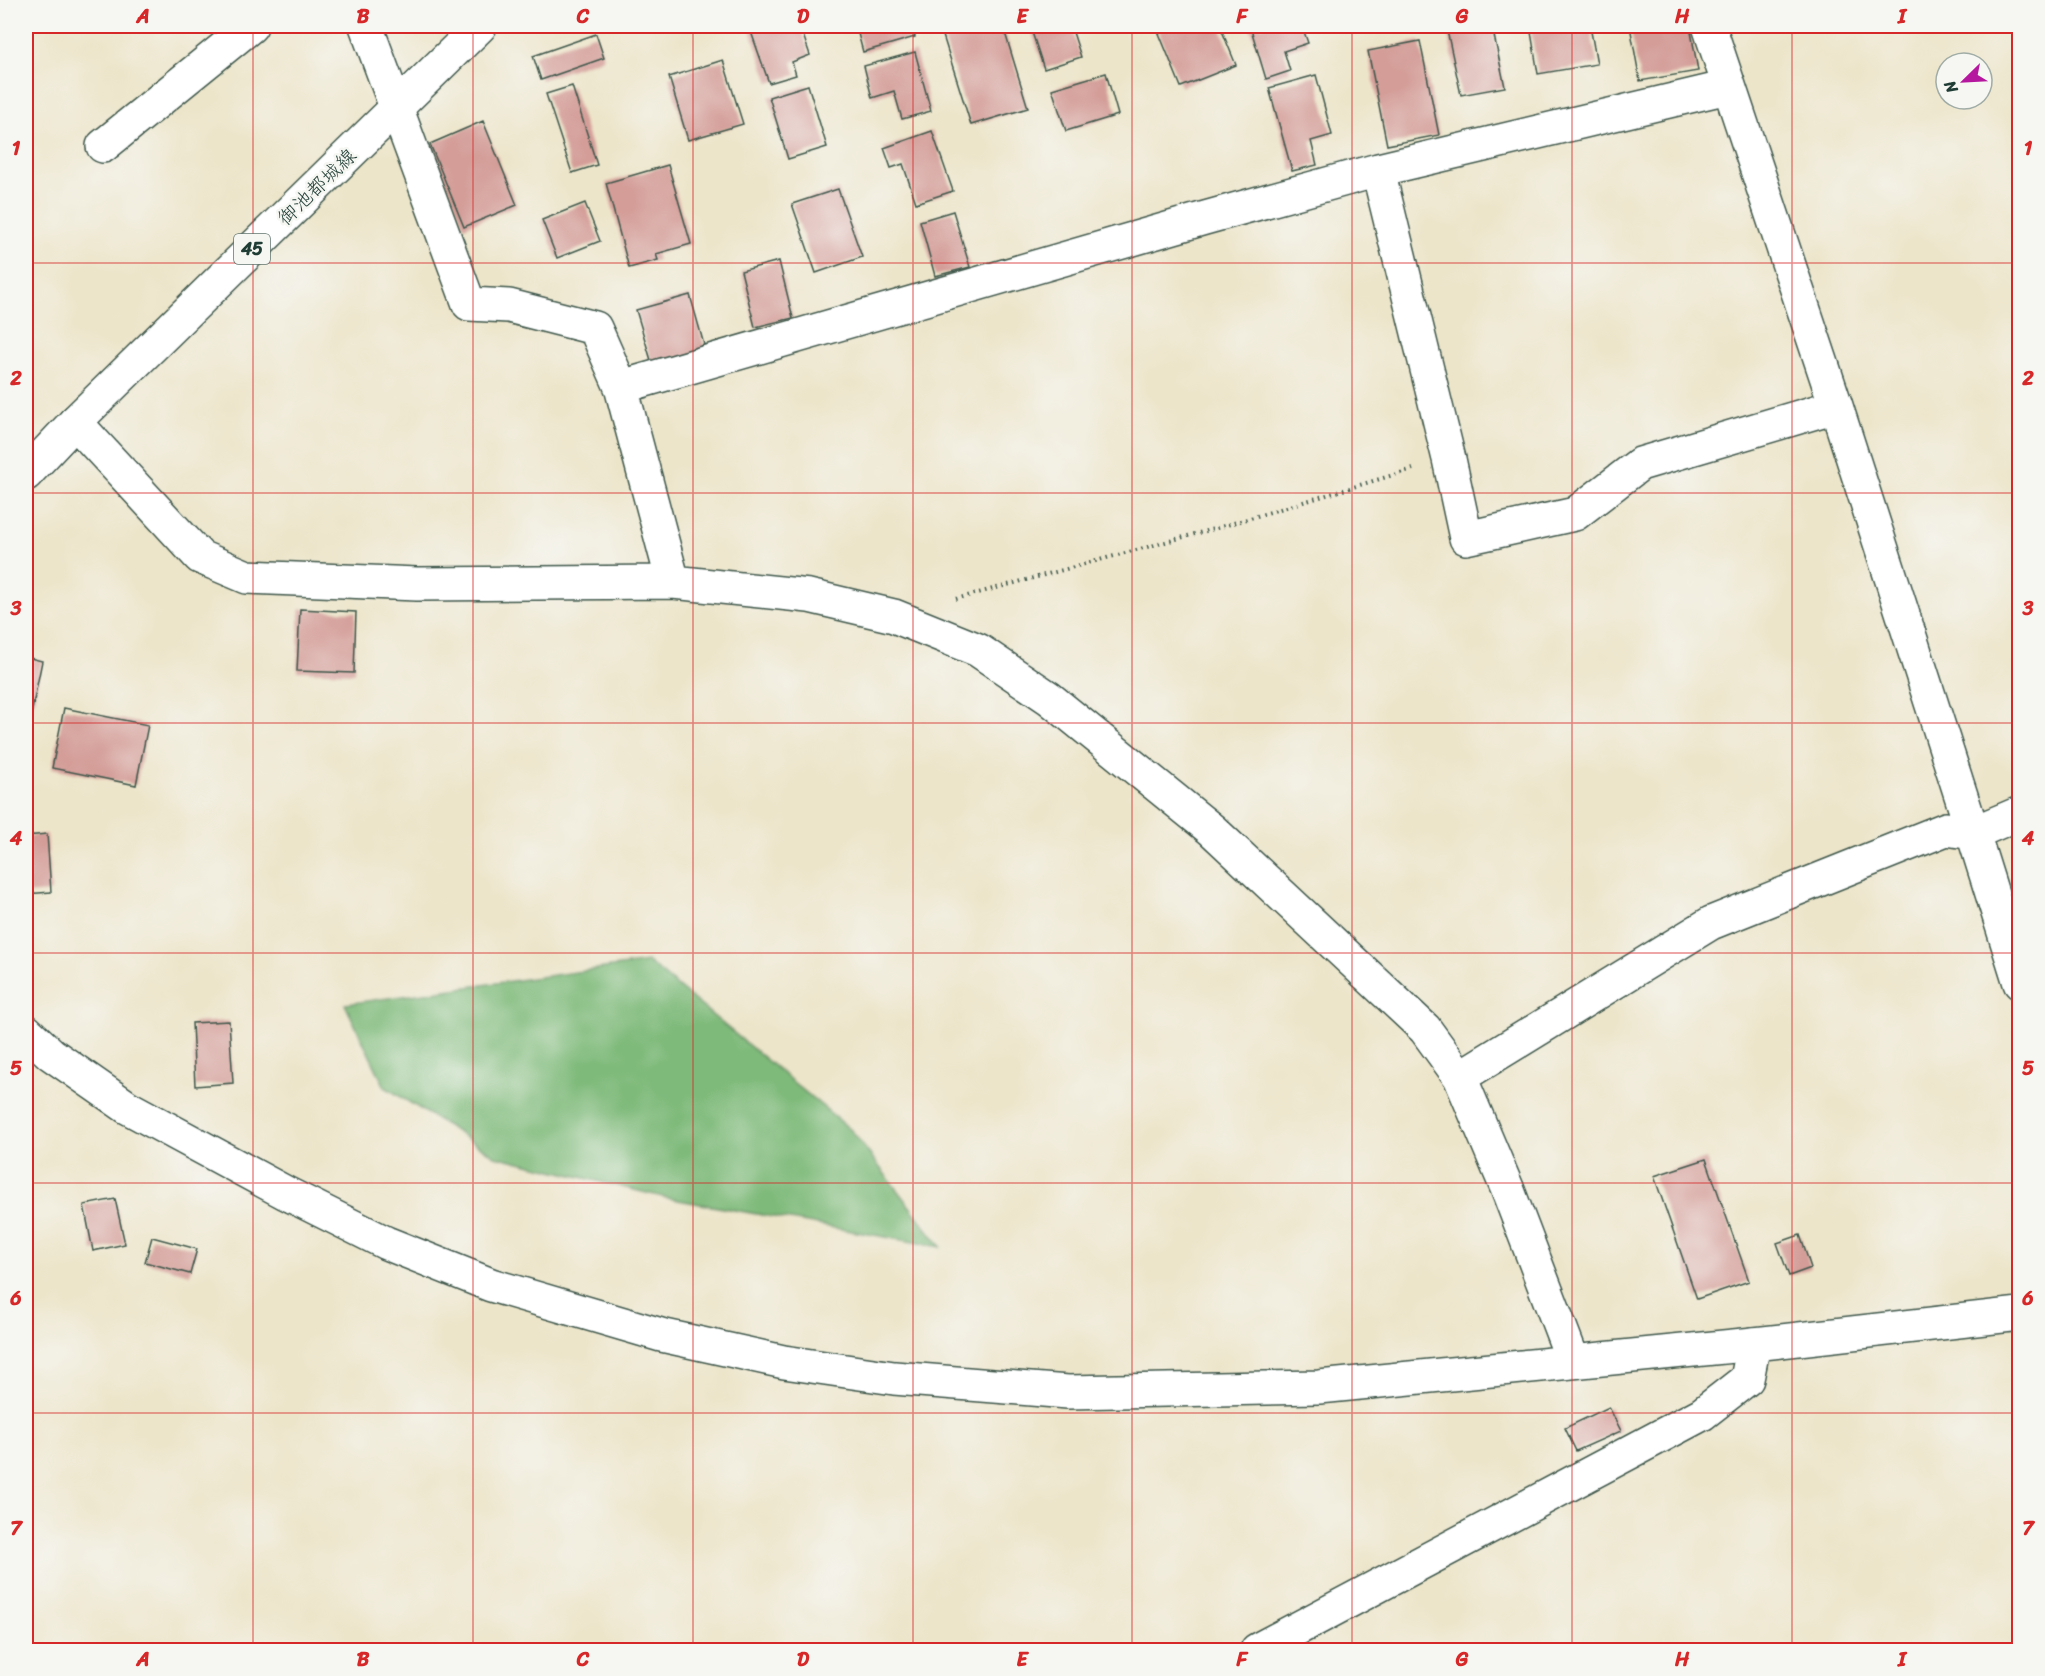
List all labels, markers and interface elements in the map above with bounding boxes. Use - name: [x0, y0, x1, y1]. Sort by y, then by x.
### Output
- text: A: [135, 0, 150, 34]
- text: B: [357, 0, 370, 34]
- text: C: [576, 0, 590, 34]
- text: D: [797, 0, 810, 34]
- text: E: [1016, 0, 1029, 34]
- text: F: [1236, 0, 1249, 34]
- text: G: [1455, 0, 1469, 34]
- text: H: [1674, 0, 1690, 34]
- text: I: [1897, 0, 1908, 34]
- north arrow: [1934, 51, 1994, 111]
- text: N: [1935, 75, 1967, 99]
- text: 1: [12, 131, 21, 166]
- text: 1: [2024, 131, 2033, 166]
- street label: 御池都城線: [269, 140, 365, 234]
- road number: 45: [234, 234, 270, 264]
- text: 2: [9, 361, 22, 396]
- text: 2: [2021, 361, 2034, 396]
- text: 3: [10, 591, 22, 626]
- text: 3: [2022, 591, 2034, 626]
- text: 4: [9, 821, 23, 856]
- text: 4: [2021, 821, 2035, 856]
- text: 5: [10, 1051, 22, 1086]
- text: 5: [2022, 1051, 2034, 1086]
- text: 6: [9, 1281, 22, 1316]
- text: 6: [2021, 1281, 2034, 1316]
- text: 7: [10, 1511, 23, 1546]
- text: 7: [2022, 1511, 2035, 1546]
- text: A: [135, 1642, 150, 1676]
- text: B: [357, 1642, 370, 1676]
- text: C: [576, 1642, 590, 1676]
- text: D: [797, 1642, 810, 1676]
- text: E: [1016, 1642, 1029, 1676]
- text: F: [1236, 1642, 1249, 1676]
- text: G: [1455, 1642, 1469, 1676]
- text: H: [1674, 1642, 1690, 1676]
- text: I: [1897, 1642, 1908, 1676]

